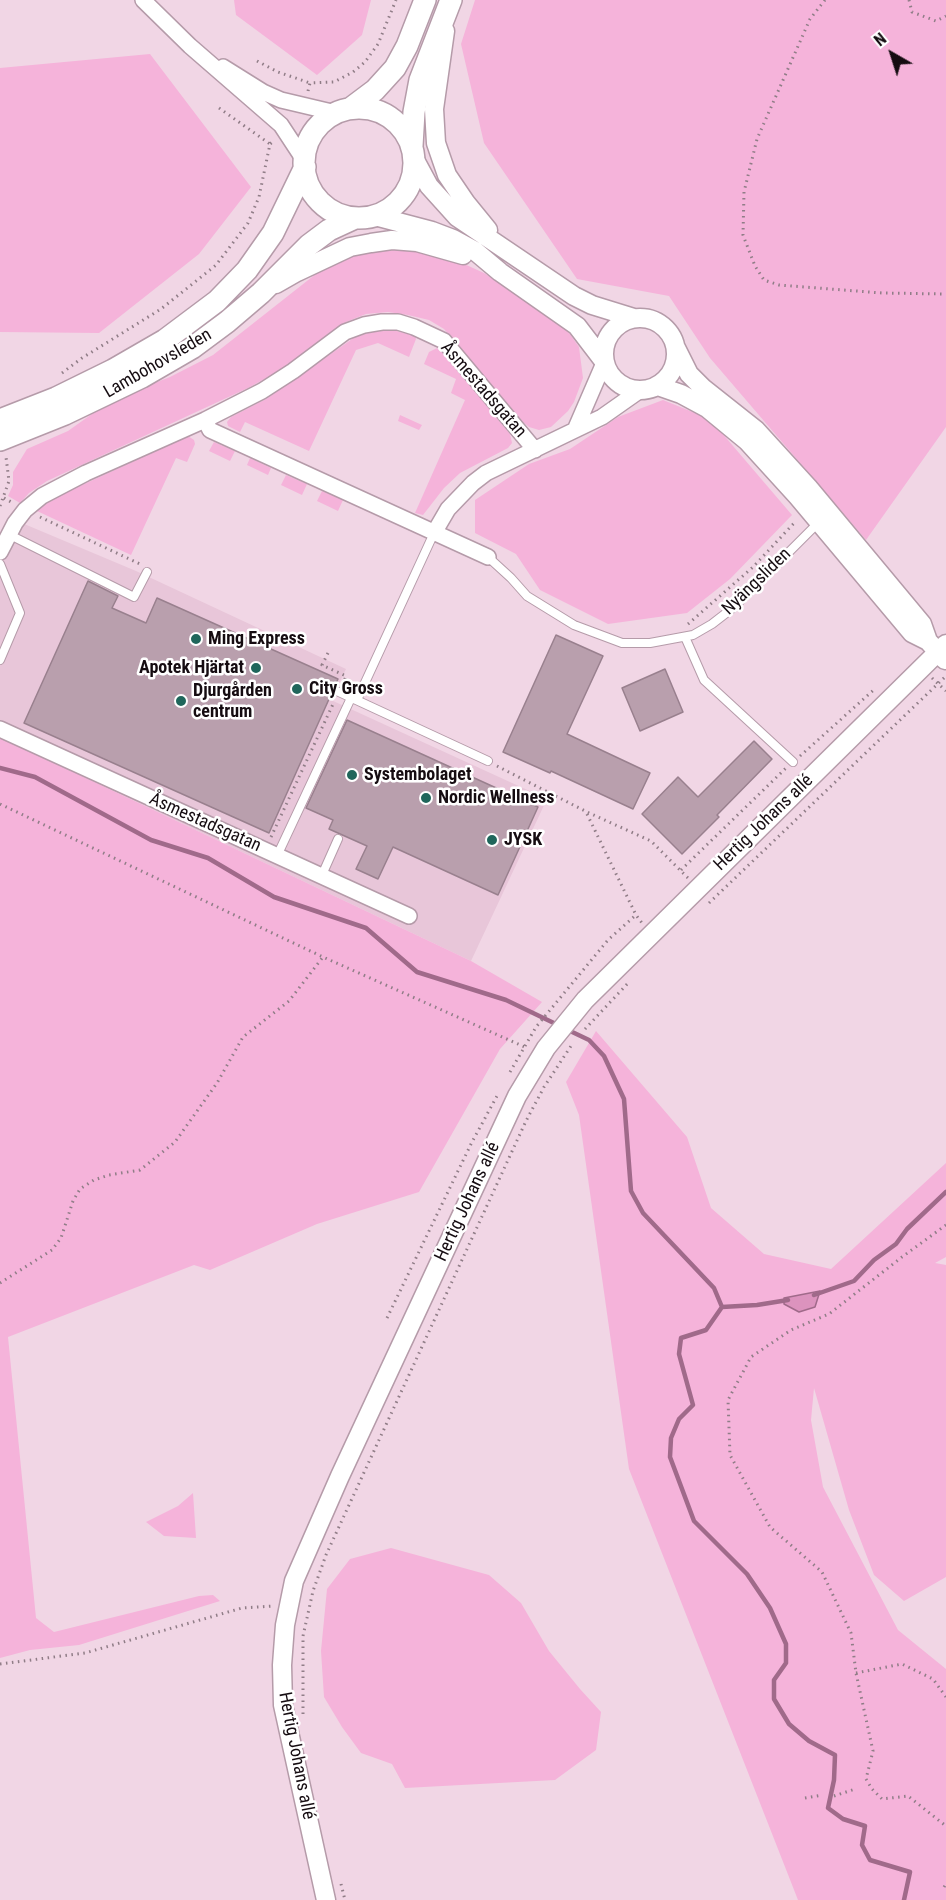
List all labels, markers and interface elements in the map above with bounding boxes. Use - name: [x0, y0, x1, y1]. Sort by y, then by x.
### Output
- north arrow: [862, 24, 922, 84]
- text: N: [871, 29, 890, 50]
- street label: Lambohovsleden: [100, 324, 216, 404]
- street label: Åsmestadsgatan: [435, 338, 531, 442]
- street label: Nyängsliden: [718, 544, 796, 620]
- place label: Ming Express: [208, 628, 305, 650]
- marker: Ming Express: [189, 632, 203, 646]
- place label: Apotek Hjärtat: [139, 657, 244, 679]
- marker: Apotek Hjärtat: [249, 661, 263, 675]
- place label: City Gross: [309, 678, 383, 700]
- place label: Djurgården centrum: [193, 680, 272, 722]
- marker: City Gross: [290, 682, 304, 696]
- marker: Djurgården centrum: [174, 694, 188, 708]
- place label: Systembolaget: [364, 764, 471, 786]
- marker: Systembolaget: [345, 768, 359, 782]
- street label: Hertig Johans allé: [710, 770, 818, 876]
- place label: Nordic Wellness: [438, 787, 554, 809]
- street label: Åsmestadsgatan: [146, 789, 264, 857]
- marker: Nordic Wellness: [419, 791, 433, 805]
- place label: JYSK: [504, 829, 542, 851]
- marker: JYSK: [485, 833, 499, 847]
- street label: Hertig Johans allé: [431, 1139, 505, 1265]
- street label: Hertig Johans allé: [273, 1690, 319, 1822]

